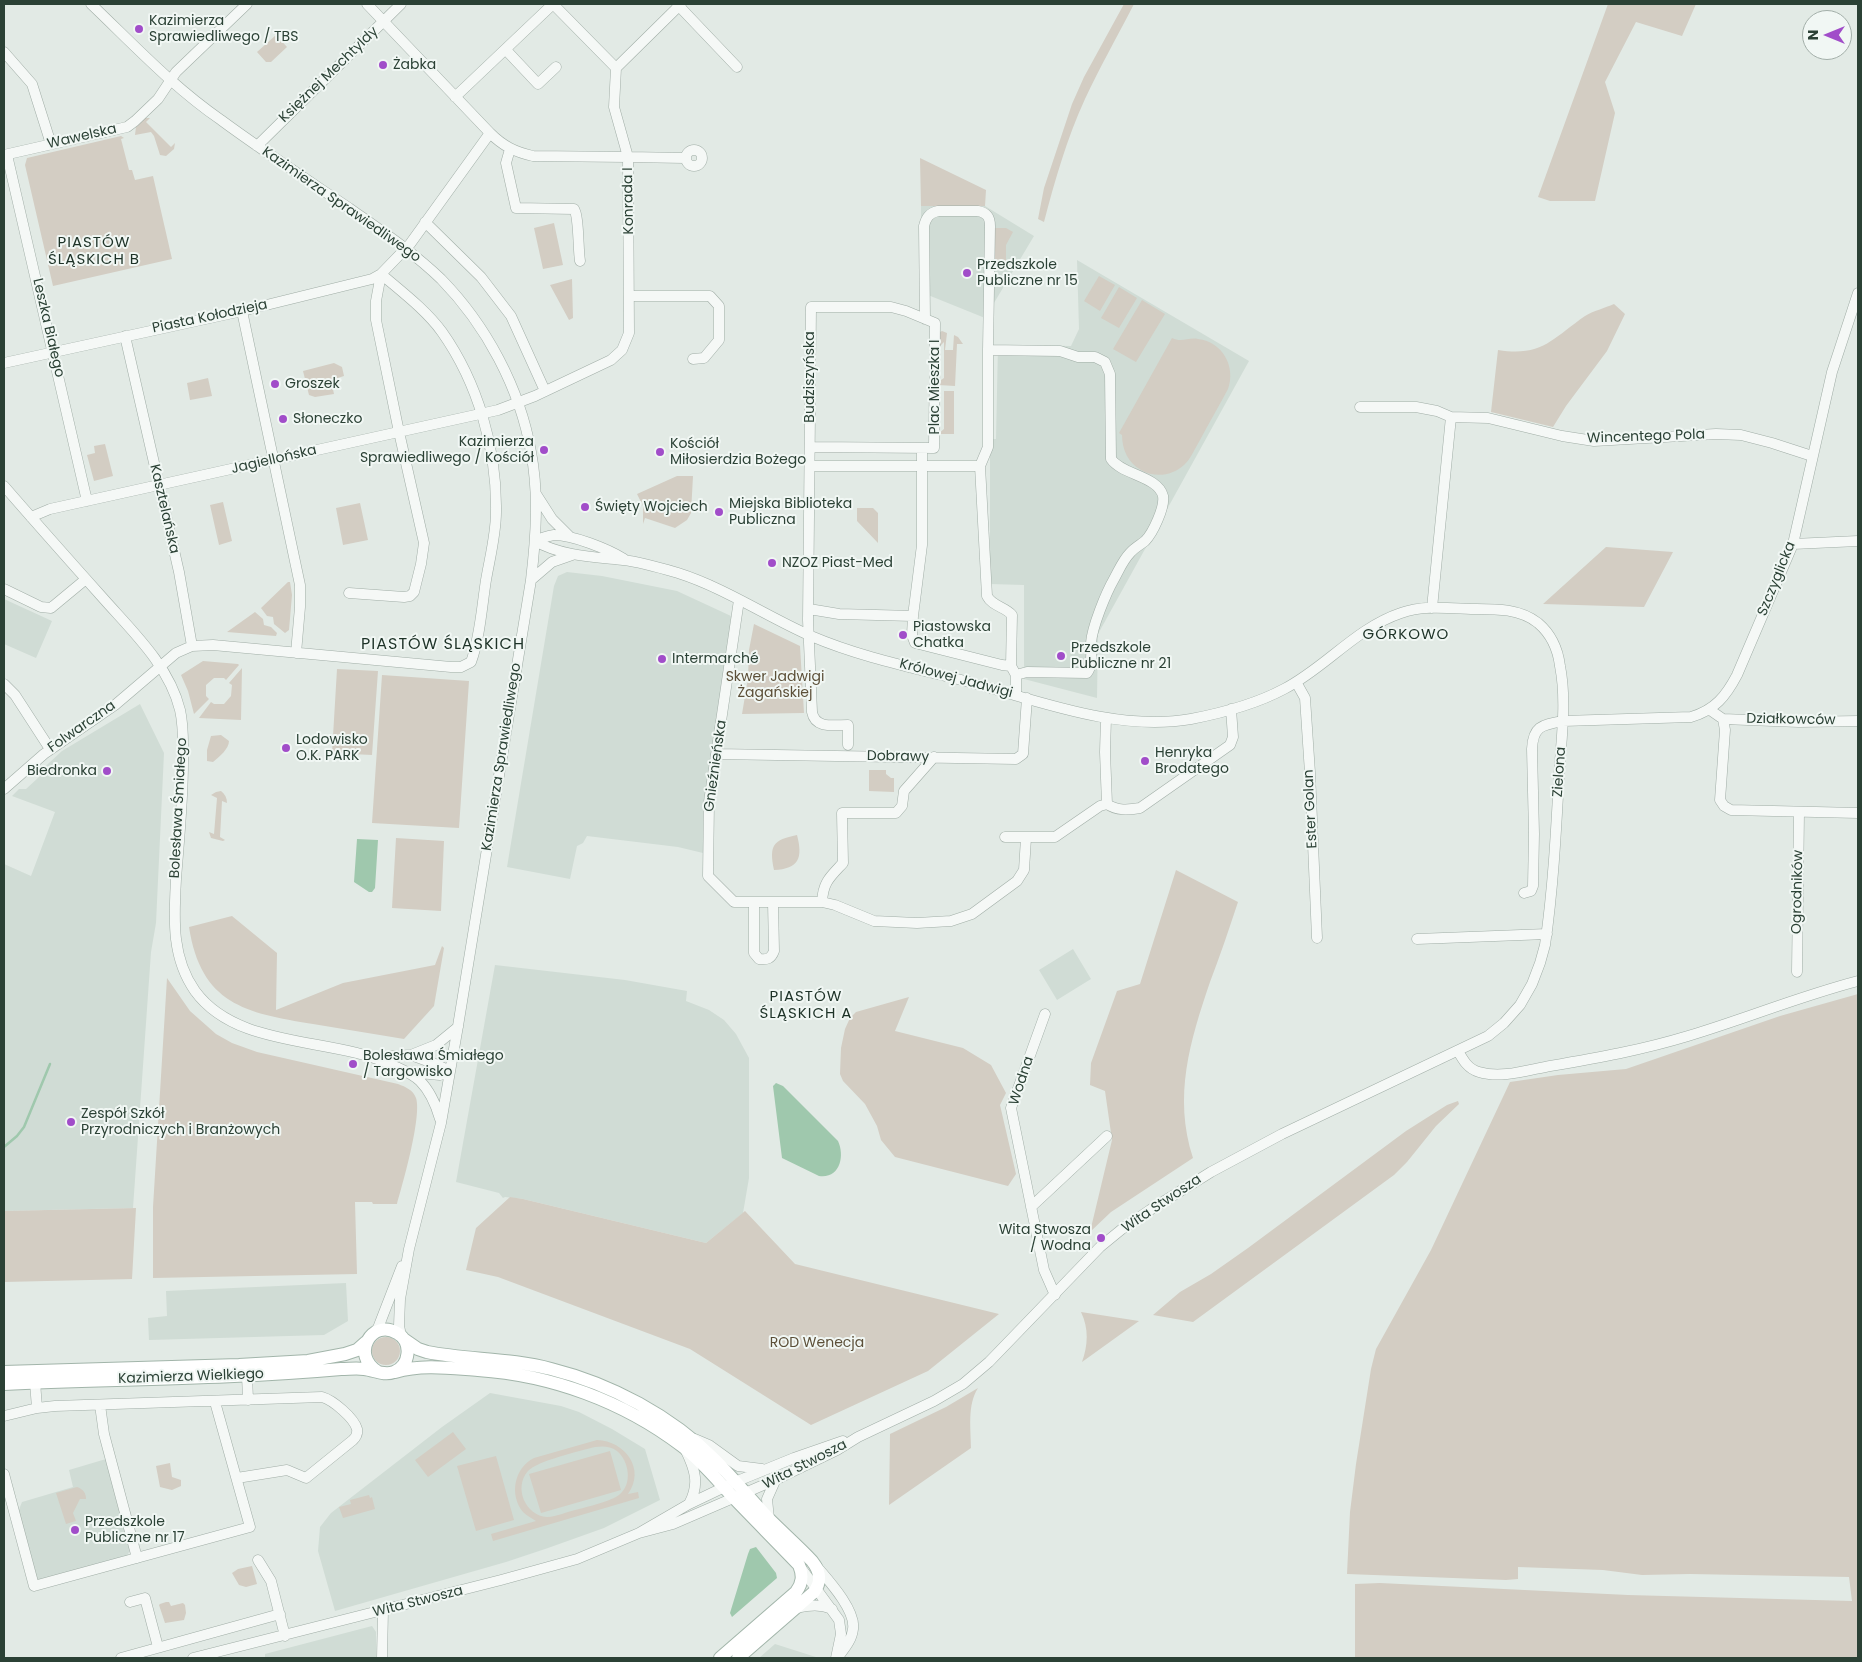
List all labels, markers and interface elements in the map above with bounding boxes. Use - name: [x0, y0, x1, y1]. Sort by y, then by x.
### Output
- north arrow: [1802, 10, 1852, 60]
- place label: Kazimierza Sprawiedliwego / TBS: [149, 13, 298, 46]
- marker: Kazimierza Sprawiedliwego / TBS: [133, 23, 145, 35]
- street label: Księżnej Mechtyldy: [276, 23, 382, 127]
- text: N: [1803, 30, 1823, 40]
- place label: Żabka: [393, 57, 436, 73]
- marker: Żabka: [377, 59, 389, 71]
- street label: Wawelska: [46, 121, 118, 153]
- street label: Kazimierza Sprawiedliwego: [258, 144, 424, 266]
- street label: Konrada I: [620, 167, 638, 235]
- district label: PIASTÓW ŚLĄSKICH B: [47, 234, 141, 269]
- place label: Przedszkole Publiczne nr 15: [977, 257, 1078, 290]
- marker: Przedszkole Publiczne nr 15: [961, 267, 973, 279]
- street label: Leszka Białego: [28, 277, 68, 379]
- street label: Piasta Kołodzieja: [151, 297, 269, 337]
- street label: Budziszyńska: [802, 331, 818, 423]
- street label: Plac Mieszka I: [927, 340, 943, 434]
- place label: Groszek: [285, 376, 340, 392]
- marker: Groszek: [269, 378, 281, 390]
- place label: Słoneczko: [293, 411, 362, 427]
- marker: Słoneczko: [277, 413, 289, 425]
- street label: Wincentego Pola: [1587, 427, 1705, 447]
- place label: Kazimierza Sprawiedliwego / Kościół: [360, 434, 534, 467]
- place label: Kościół Miłosierdzia Bożego: [670, 436, 806, 468]
- street label: Jagiellońska: [230, 442, 318, 478]
- marker: Kazimierza Sprawiedliwego / Kościół: [538, 444, 550, 456]
- marker: Kościół Miłosierdzia Bożego: [654, 446, 666, 458]
- street label: Kasztelańska: [146, 463, 182, 555]
- place label: Miejska Biblioteka Publiczna: [729, 496, 852, 528]
- place label: Święty Wojciech: [595, 499, 708, 515]
- marker: Święty Wojciech: [579, 501, 591, 513]
- marker: Miejska Biblioteka Publiczna: [713, 506, 725, 518]
- street label: Szczyglicka: [1754, 539, 1800, 619]
- place label: NZOZ Piast-Med: [782, 555, 893, 571]
- marker: NZOZ Piast-Med: [766, 557, 778, 569]
- place label: Piastowska Chatka: [913, 619, 991, 652]
- district label: GÓRKOWO: [1362, 626, 1450, 644]
- marker: Piastowska Chatka: [897, 629, 909, 641]
- district label: PIASTÓW ŚLĄSKICH: [359, 635, 527, 655]
- place label: Przedszkole Publiczne nr 21: [1071, 640, 1171, 672]
- marker: Przedszkole Publiczne nr 21: [1055, 650, 1067, 662]
- place label: Intermarché: [672, 651, 759, 667]
- marker: Intermarché: [656, 653, 668, 665]
- street label: Królowej Jadwigi: [898, 656, 1014, 702]
- street label: Kazimierza Sprawiedliwego: [479, 662, 525, 852]
- park label: Skwer Jadwigi Żagańskiej: [726, 669, 824, 702]
- street label: Folwarczna: [45, 697, 119, 757]
- street label: Działkowców: [1746, 711, 1836, 729]
- street label: Gnieźnieńska: [701, 719, 731, 813]
- place label: Lodowisko O.K. PARK: [296, 732, 368, 764]
- street label: Bolesława Śmiałego: [167, 737, 191, 879]
- marker: Lodowisko O.K. PARK: [280, 742, 292, 754]
- place label: Henryka Brodatego: [1155, 745, 1229, 778]
- street label: Zielona: [1550, 746, 1570, 798]
- street label: Dobrawy: [867, 748, 929, 766]
- marker: Henryka Brodatego: [1139, 755, 1151, 767]
- place label: Biedronka: [27, 763, 97, 779]
- marker: Biedronka: [101, 765, 113, 777]
- street label: Ester Golan: [1301, 769, 1321, 849]
- street label: Ogrodników: [1789, 850, 1807, 934]
- district label: PIASTÓW ŚLĄSKICH A: [758, 988, 854, 1023]
- place label: Bolesława Śmiałego / Targowisko: [363, 1048, 504, 1080]
- street label: Wodna: [1006, 1054, 1038, 1108]
- marker: Bolesława Śmiałego / Targowisko: [347, 1058, 359, 1070]
- place label: Zespół Szkół Przyrodniczych i Branżowych: [81, 1106, 280, 1138]
- marker: Zespół Szkół Przyrodniczych i Branżowych: [65, 1116, 77, 1128]
- street label: Wita Stwosza: [1119, 1171, 1205, 1237]
- place label: Wita Stwosza / Wodna: [999, 1222, 1091, 1254]
- marker: Wita Stwosza / Wodna: [1095, 1232, 1107, 1244]
- park label: ROD Wenecja: [770, 1335, 864, 1351]
- street label: Kazimierza Wielkiego: [118, 1366, 264, 1388]
- street label: Wita Stwosza: [760, 1437, 850, 1493]
- place label: Przedszkole Publiczne nr 17: [85, 1514, 185, 1546]
- marker: Przedszkole Publiczne nr 17: [69, 1524, 81, 1536]
- street label: Wita Stwosza: [371, 1583, 465, 1621]

